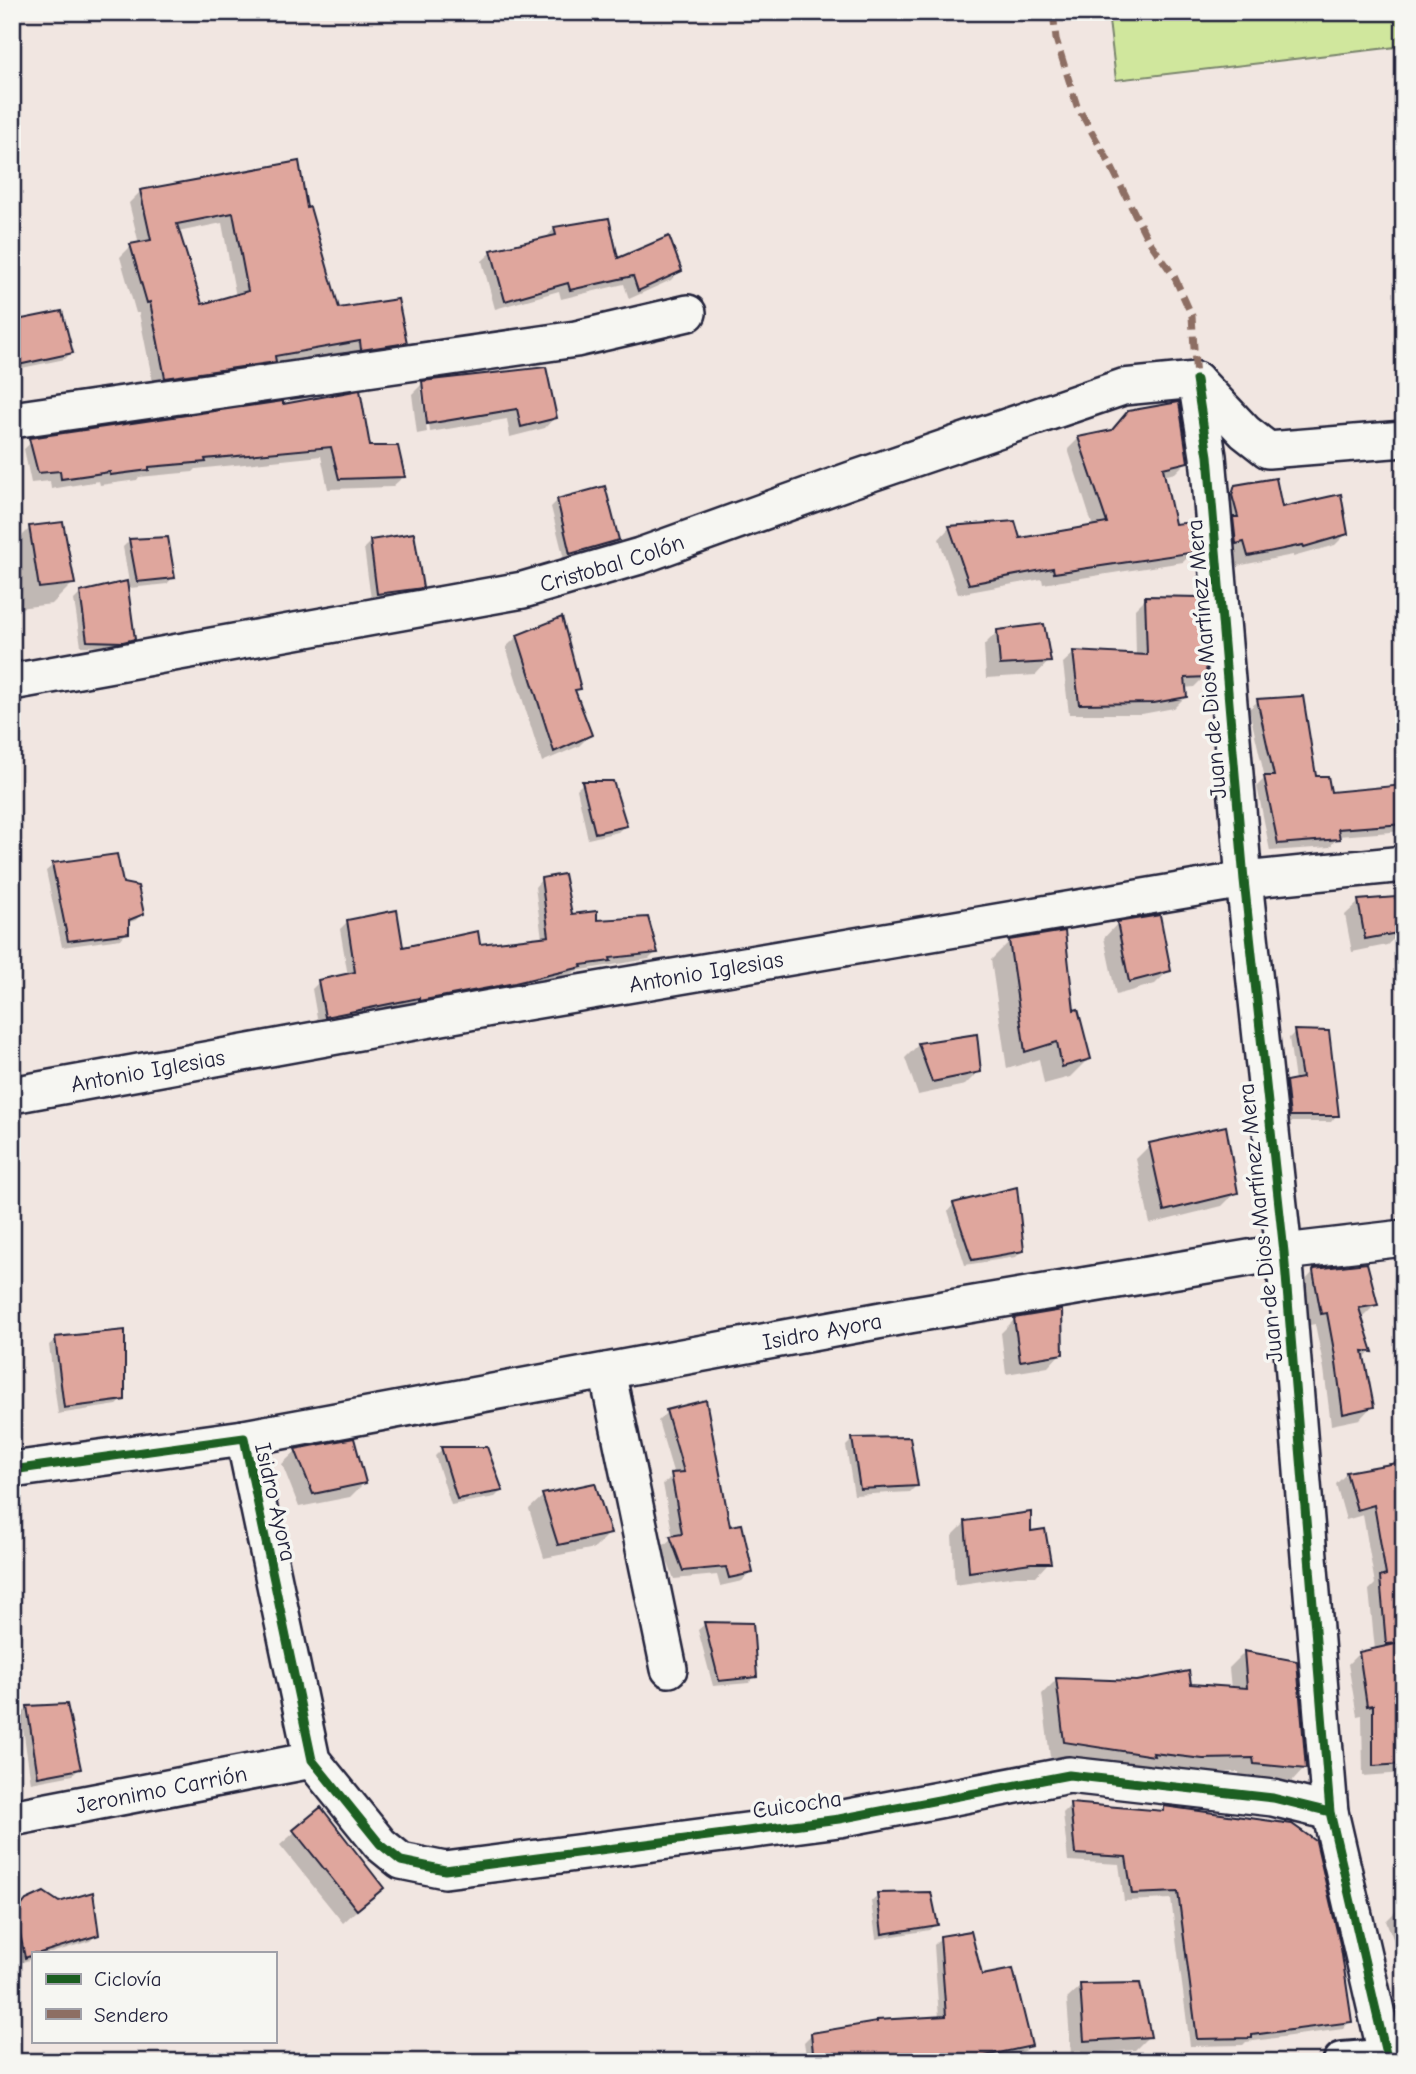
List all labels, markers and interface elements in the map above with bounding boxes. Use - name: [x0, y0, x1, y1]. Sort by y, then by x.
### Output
- street label: Juan de Dios Martínez Mera: [1181, 518, 1232, 800]
- street label: Cristobal Colón: [537, 528, 688, 598]
- street label: Antonio Iglesias: [627, 946, 785, 998]
- street label: Antonio Iglesias: [69, 1044, 227, 1098]
- street label: Juan de Dios Martínez Mera: [1232, 1082, 1289, 1364]
- street label: Isidro Ayora: [760, 1307, 884, 1356]
- street label: Isidro Ayora: [249, 1440, 302, 1564]
- street label: Jeronimo Carrión: [73, 1760, 249, 1819]
- street label: Cuicocha: [751, 1785, 843, 1824]
- legend: [32, 1952, 276, 2042]
- text: Ciclovía: [94, 1967, 162, 1991]
- text: Sendero: [94, 2003, 168, 2027]

